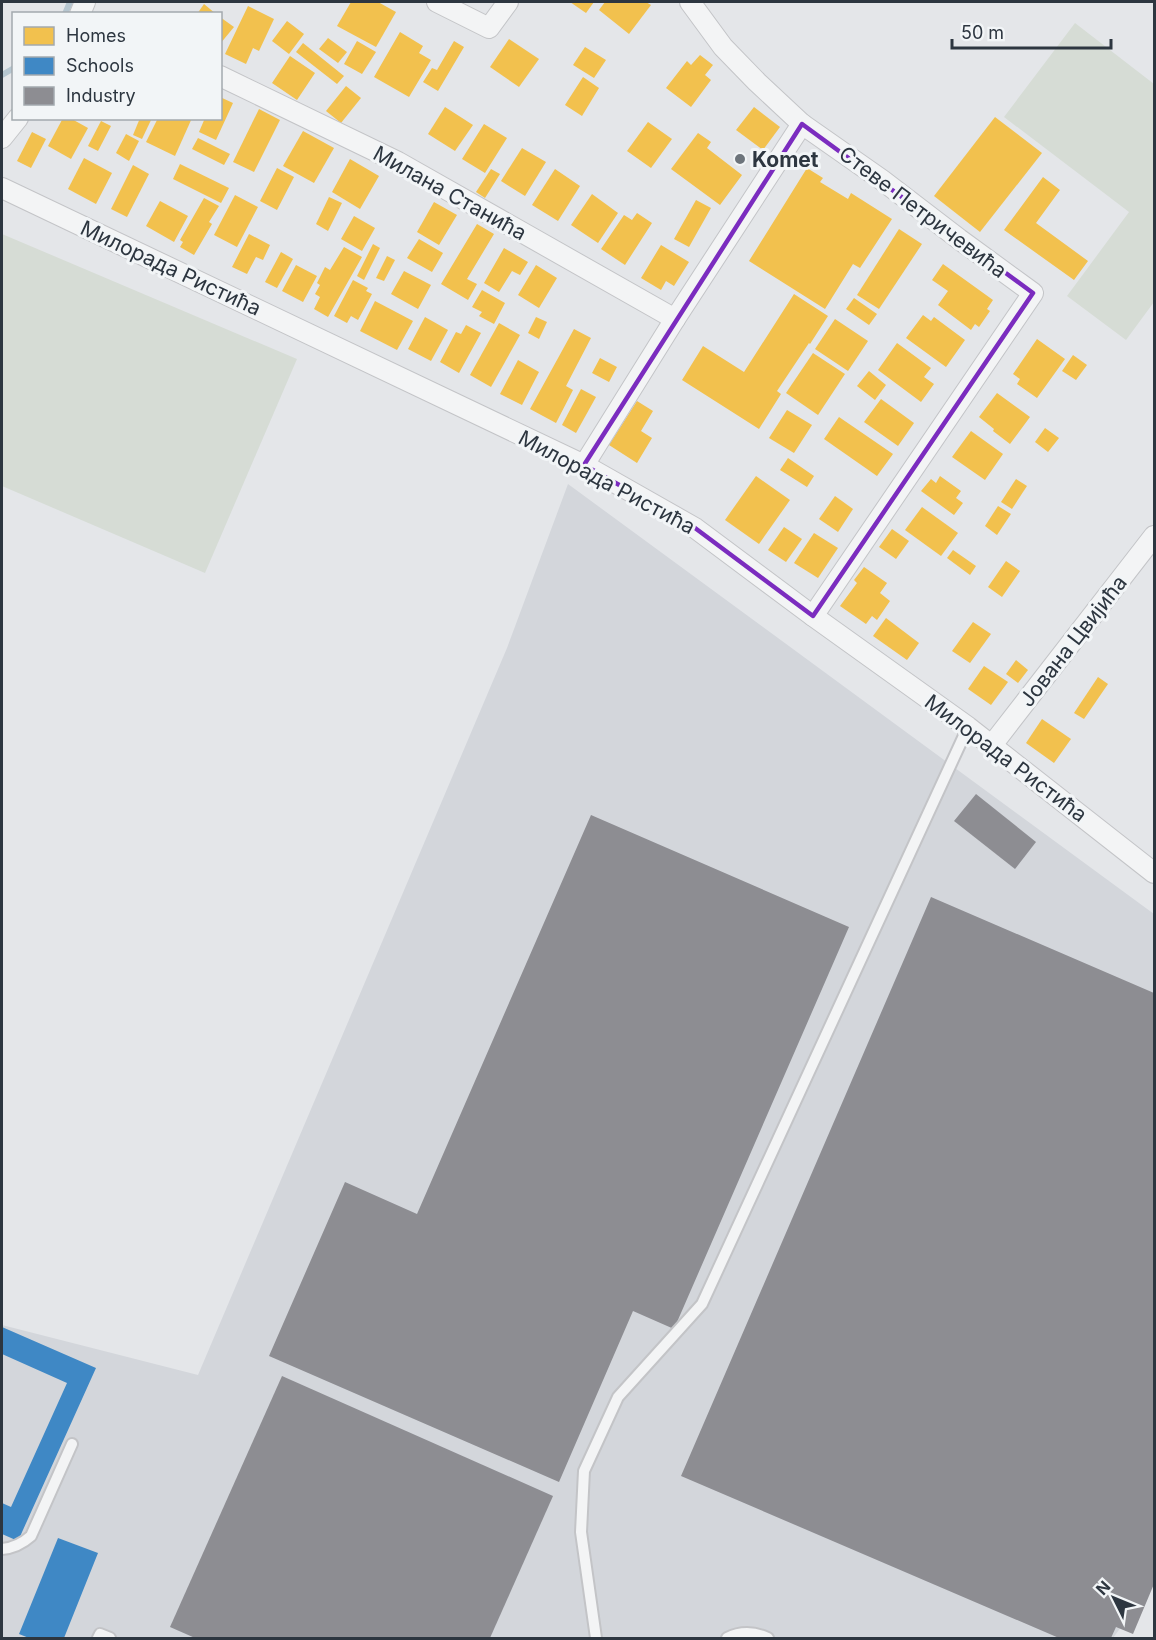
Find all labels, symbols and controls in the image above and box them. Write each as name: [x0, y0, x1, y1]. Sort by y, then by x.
legend: [12, 12, 222, 120]
scale bar: [952, 12, 1111, 50]
text: 50 m: [961, 22, 1004, 43]
text: Homes: [66, 25, 126, 46]
text: Schools: [66, 55, 134, 76]
text: Industry: [66, 85, 136, 106]
street label: Милана Станића: [369, 141, 531, 245]
street label: Стеве Петричевића: [834, 141, 1012, 283]
place label: Komet: [752, 147, 819, 172]
marker: Komet: [733, 152, 747, 166]
street label: Милорада Ристића: [77, 215, 265, 321]
street label: Милорада Ристића: [514, 425, 700, 539]
street label: Јована Цвијића: [1014, 570, 1132, 712]
street label: Милорада Ристића: [920, 689, 1092, 827]
north arrow: [1084, 1568, 1144, 1628]
text: N: [1092, 1576, 1115, 1599]

